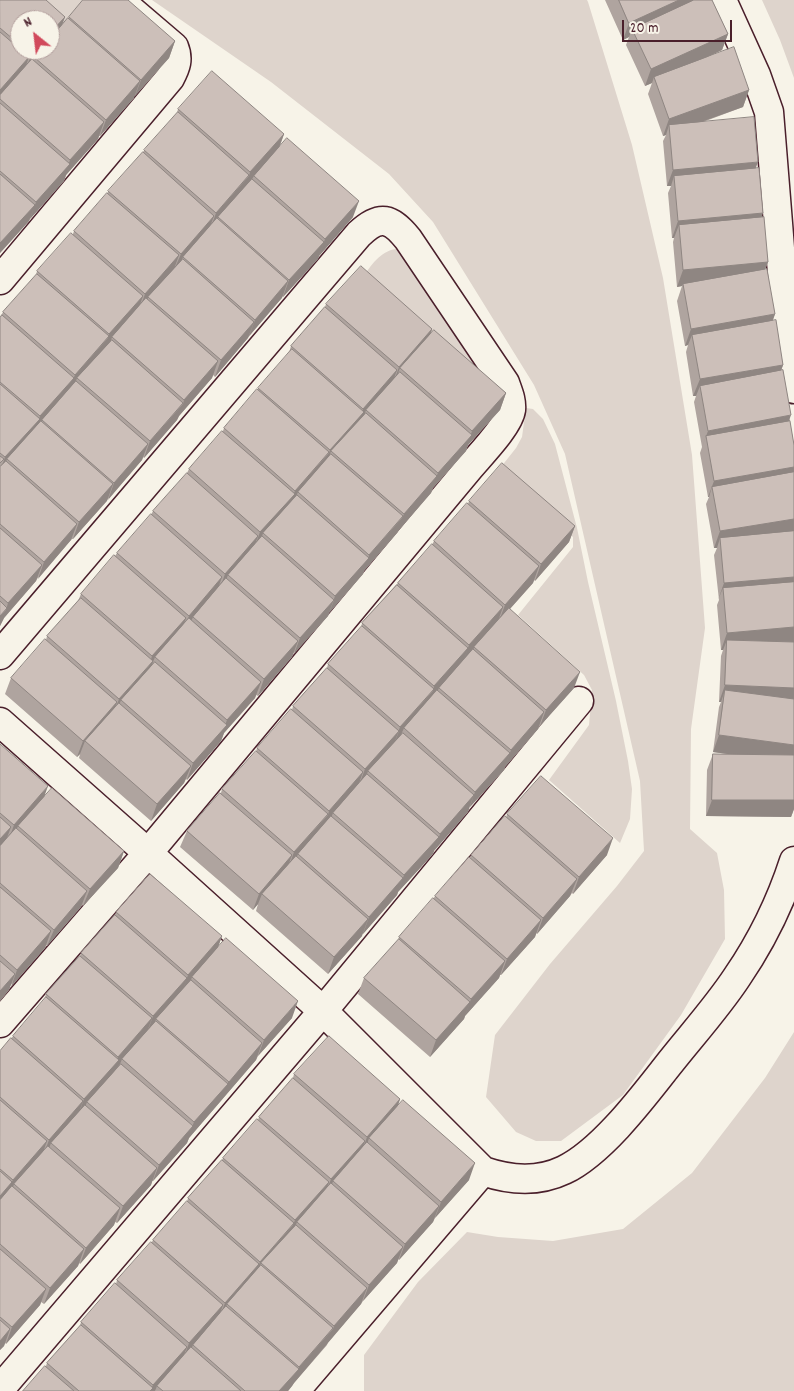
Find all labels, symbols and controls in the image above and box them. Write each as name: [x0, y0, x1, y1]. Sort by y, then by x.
north arrow: [10, 10, 60, 60]
scale bar: [624, 10, 734, 42]
text: N: [20, 12, 36, 33]
text: 20 m: [630, 18, 658, 40]

